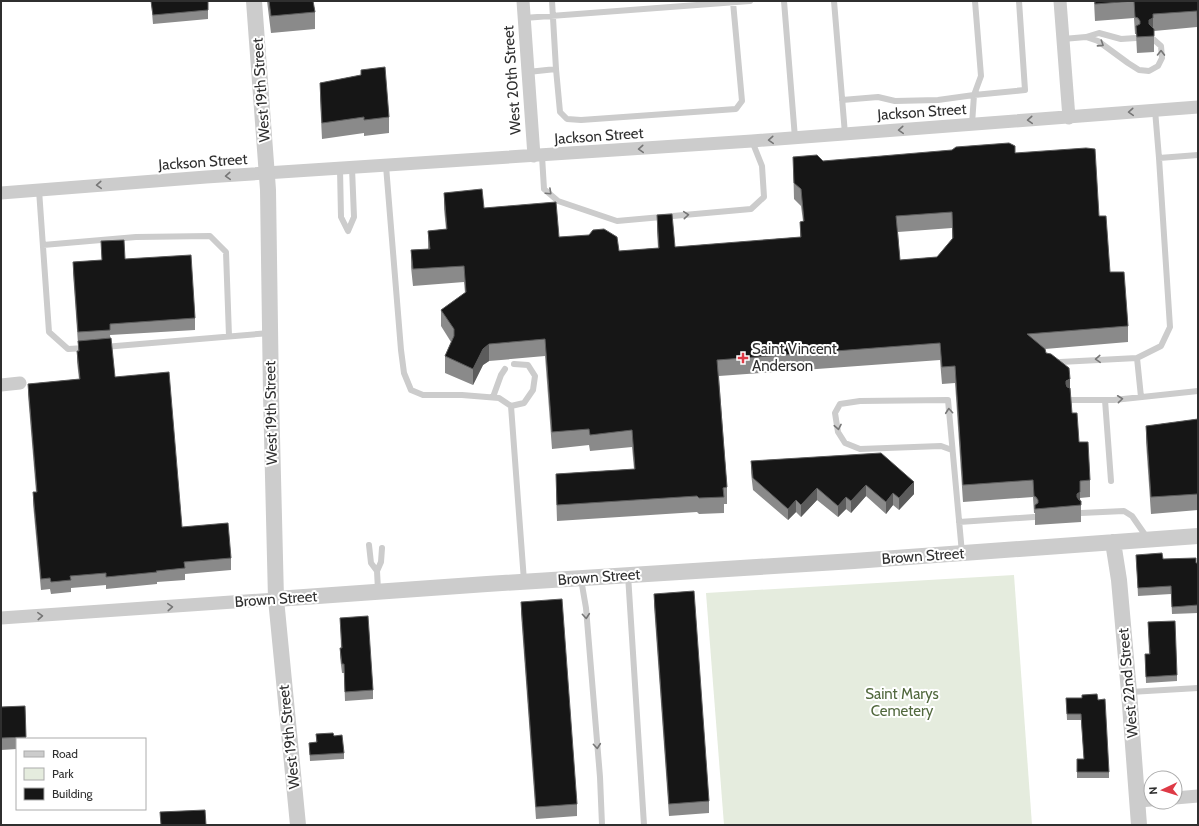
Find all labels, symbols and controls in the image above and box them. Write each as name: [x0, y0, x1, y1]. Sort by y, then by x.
street label: West 20th Street: [499, 25, 525, 135]
street label: West 19th Street: [248, 37, 274, 143]
one-way arrow: [1097, 39, 1104, 47]
one-way arrow: [1157, 50, 1165, 56]
street label: Jackson Street: [876, 100, 967, 124]
one-way arrow: [1128, 108, 1134, 117]
one-way arrow: [1027, 116, 1033, 125]
street label: Jackson Street: [553, 124, 644, 148]
one-way arrow: [898, 125, 904, 134]
one-way arrow: [768, 135, 774, 144]
one-way arrow: [638, 144, 644, 153]
street label: Jackson Street: [157, 150, 248, 174]
one-way arrow: [225, 171, 231, 180]
one-way arrow: [96, 181, 102, 190]
one-way arrow: [544, 188, 552, 195]
one-way arrow: [683, 211, 689, 220]
place label: Saint Vincent Anderson: [752, 340, 837, 375]
marker: Saint Vincent Anderson: [737, 352, 749, 364]
one-way arrow: [1095, 355, 1101, 364]
street label: West 19th Street: [261, 361, 281, 465]
one-way arrow: [1117, 395, 1123, 404]
one-way arrow: [944, 408, 953, 414]
one-way arrow: [833, 424, 841, 430]
street label: Brown Street: [881, 544, 965, 568]
street label: Brown Street: [557, 565, 641, 589]
street label: Brown Street: [234, 587, 318, 611]
one-way arrow: [167, 603, 173, 612]
one-way arrow: [37, 611, 43, 620]
one-way arrow: [582, 613, 591, 619]
street label: West 22nd Street: [1114, 627, 1142, 739]
street label: West 19th Street: [275, 684, 303, 790]
park label: Saint Marys Cemetery: [865, 685, 939, 720]
legend: [16, 738, 146, 810]
one-way arrow: [593, 743, 602, 749]
text: Road: [52, 746, 78, 761]
text: Park: [52, 766, 74, 781]
north arrow: [1143, 770, 1183, 810]
text: Building: [52, 786, 94, 801]
text: N: [1146, 786, 1160, 795]

